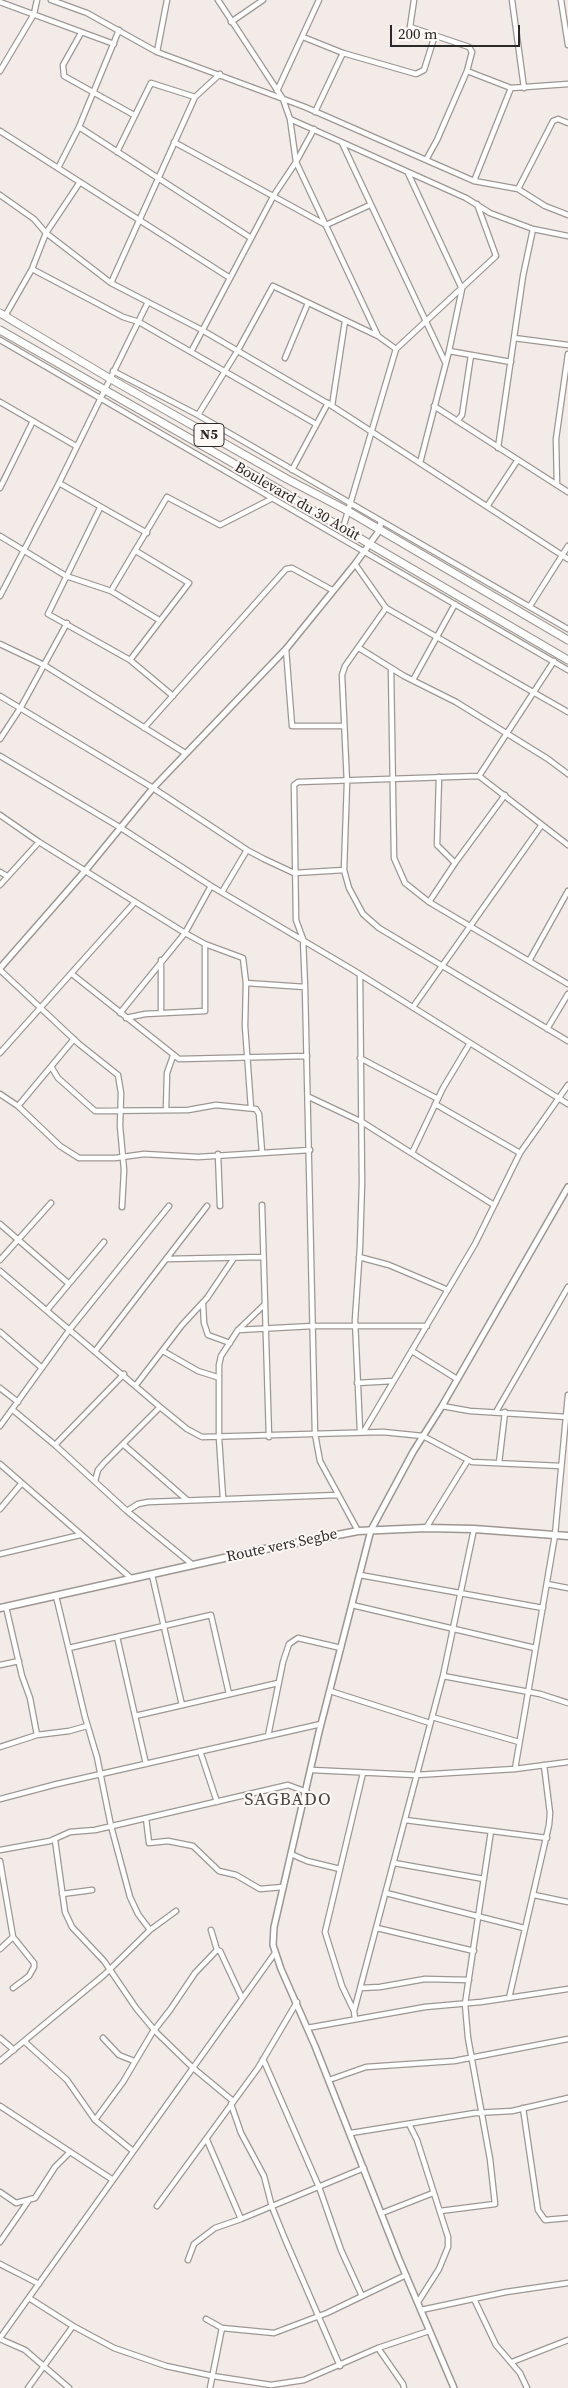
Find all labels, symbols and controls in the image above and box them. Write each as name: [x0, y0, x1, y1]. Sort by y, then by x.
scale bar: [393, 15, 523, 47]
text: 200 m: [398, 23, 438, 44]
road number: N5: [194, 424, 224, 446]
street label: Boulevard du 30 Août: [231, 459, 363, 545]
street label: Route vers Segbe: [225, 1525, 339, 1567]
district label: SAGBADO: [243, 1789, 333, 1811]

